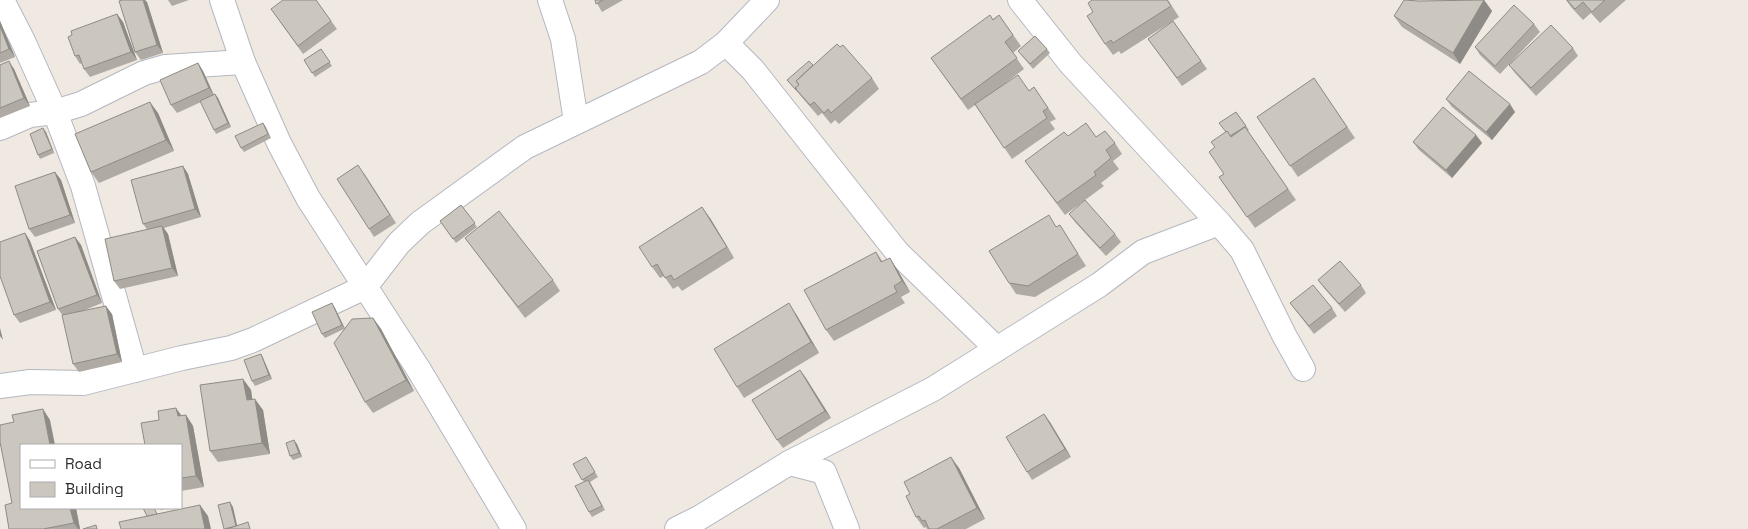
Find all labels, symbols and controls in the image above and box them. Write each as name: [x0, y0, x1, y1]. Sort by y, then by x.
legend: [20, 444, 182, 509]
text: Road: [65, 454, 102, 473]
text: Building: [65, 479, 124, 498]

